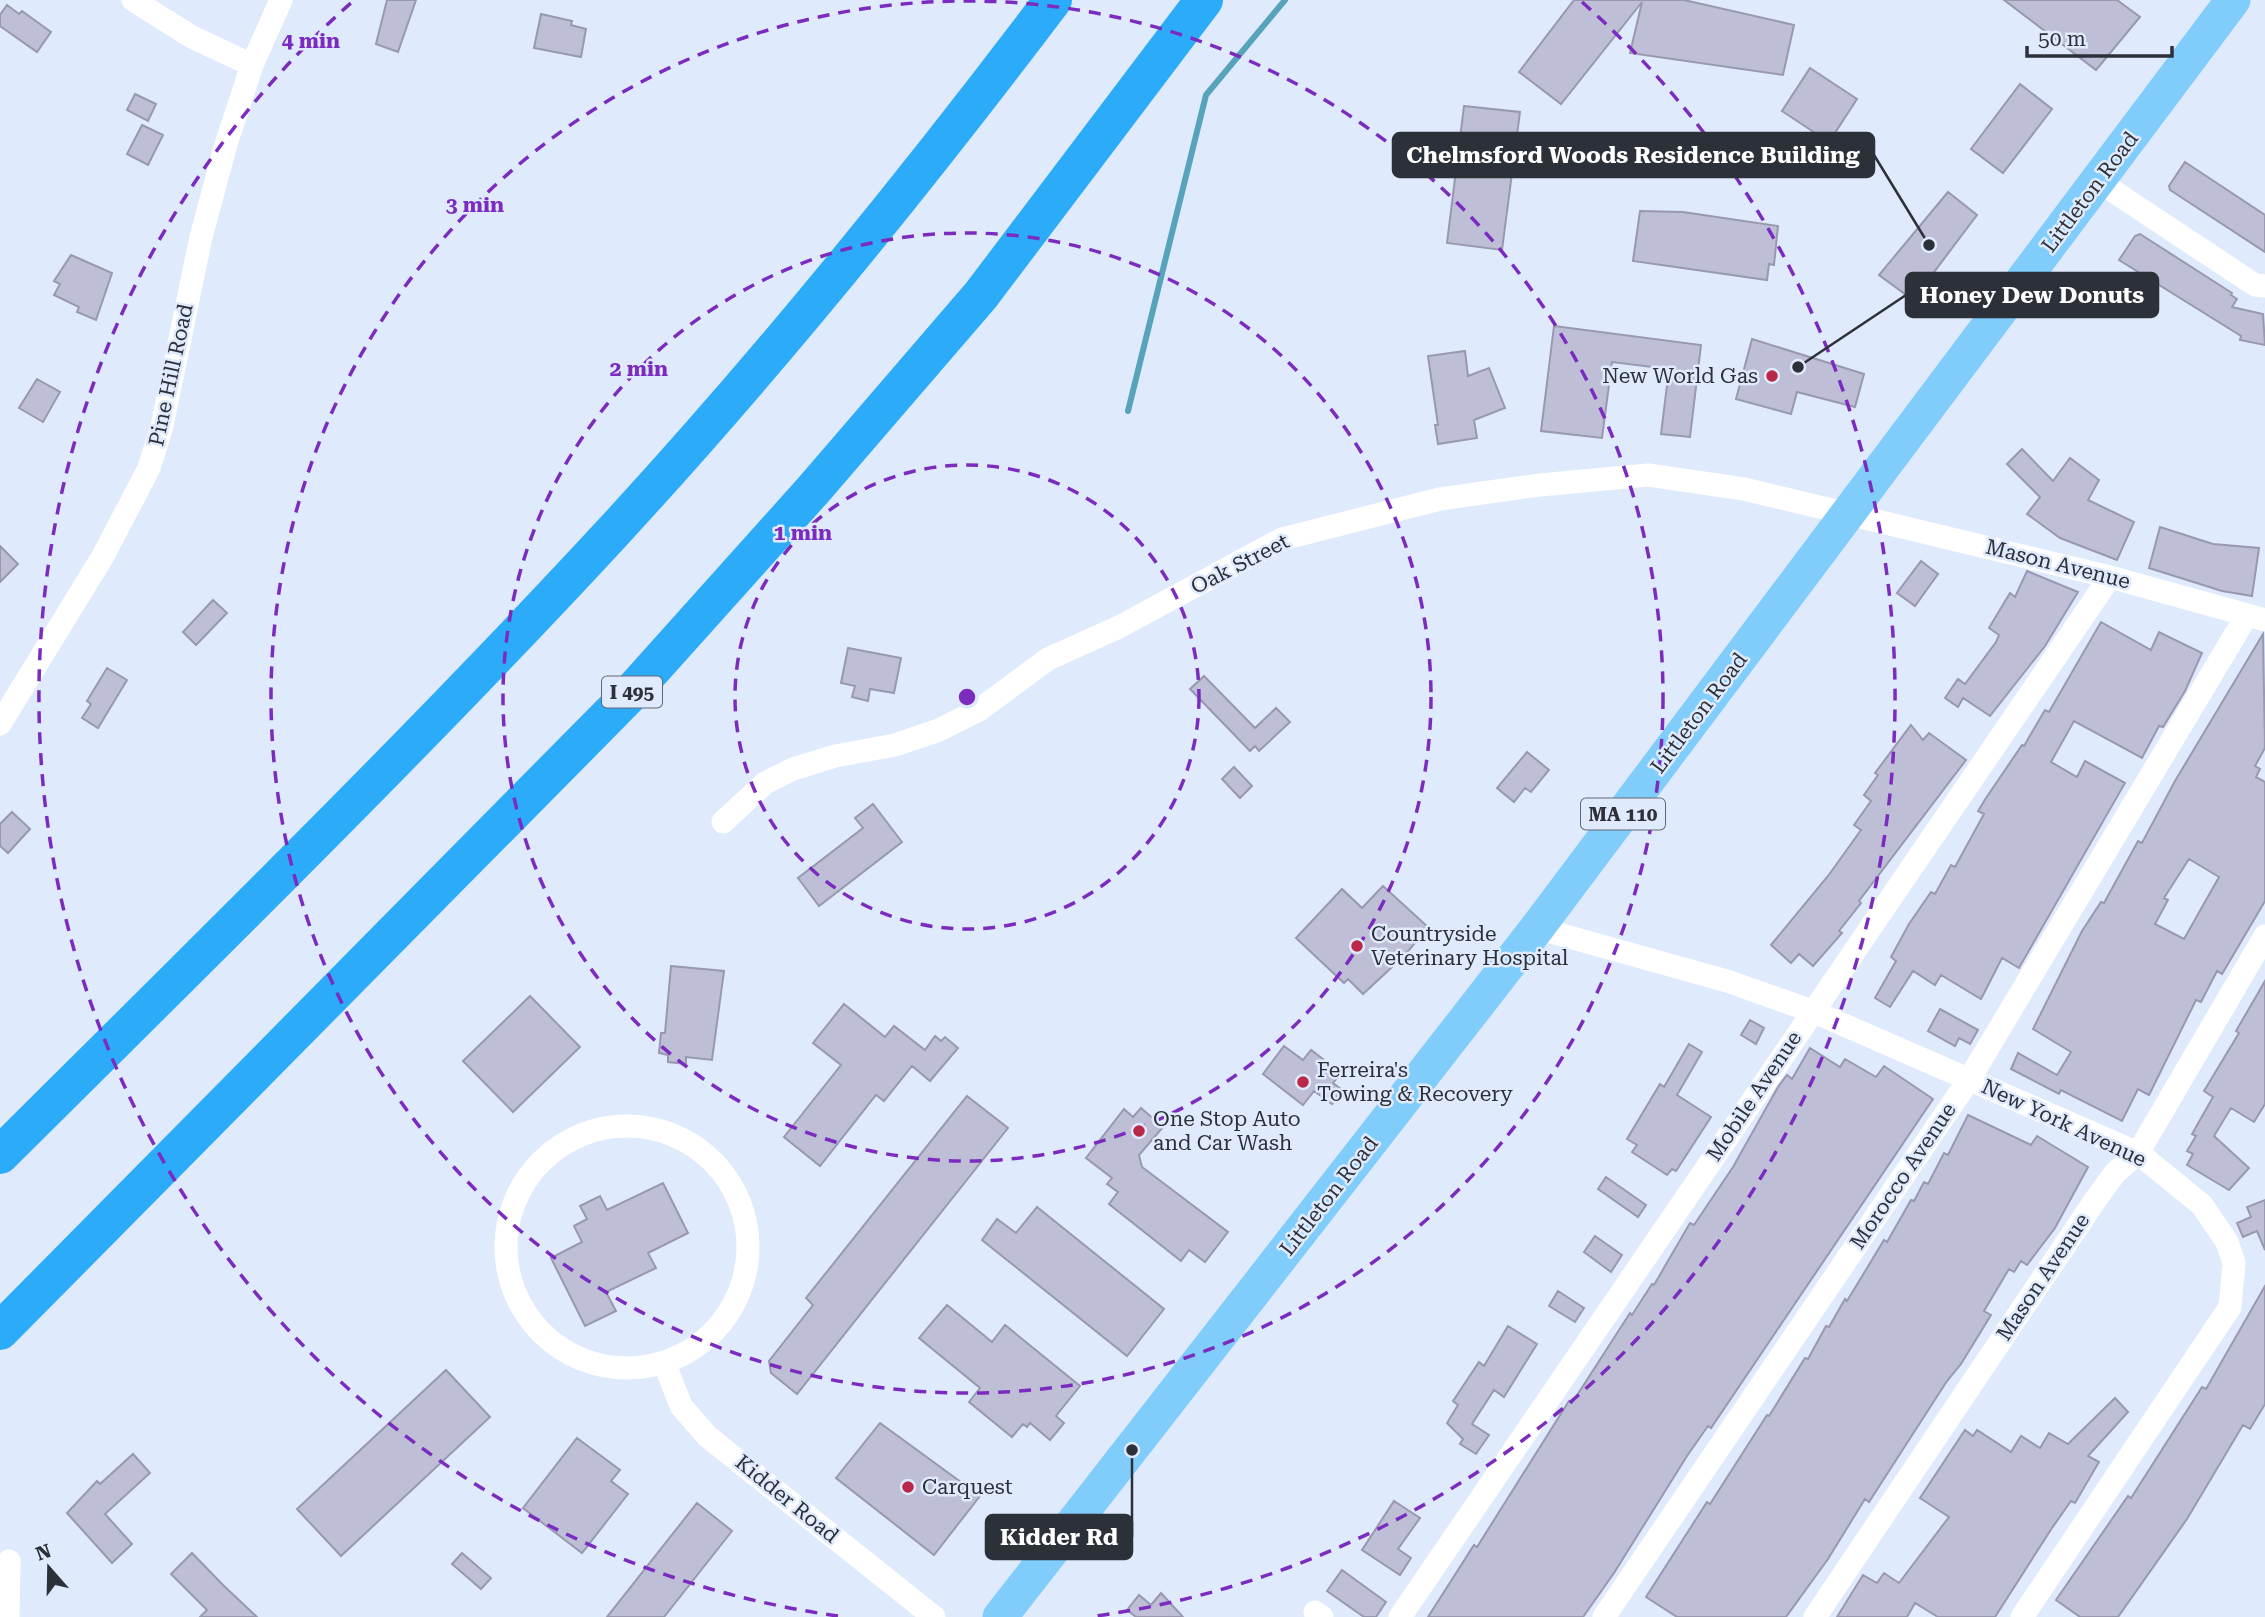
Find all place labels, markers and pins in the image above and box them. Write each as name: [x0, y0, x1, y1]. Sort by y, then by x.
callout: Chelmsford Woods Residence Building: [1393, 133, 1874, 177]
callout: Honey Dew Donuts: [1906, 273, 2158, 317]
place label: New World Gas: [1602, 364, 1758, 388]
marker: New World Gas: [1764, 368, 1780, 384]
centre of rings: [955, 685, 979, 709]
place label: Countryside Veterinary Hospital: [1371, 922, 1569, 970]
marker: Countryside Veterinary Hospital: [1349, 938, 1365, 954]
place label: Ferreira's Towing & Recovery: [1317, 1058, 1513, 1106]
marker: Ferreira's Towing & Recovery: [1295, 1074, 1311, 1090]
place label: One Stop Auto and Car Wash: [1153, 1107, 1301, 1155]
marker: One Stop Auto and Car Wash: [1131, 1123, 1147, 1139]
place label: Carquest: [922, 1475, 1013, 1499]
marker: Carquest: [900, 1479, 916, 1495]
callout: Kidder Rd: [986, 1515, 1132, 1559]

